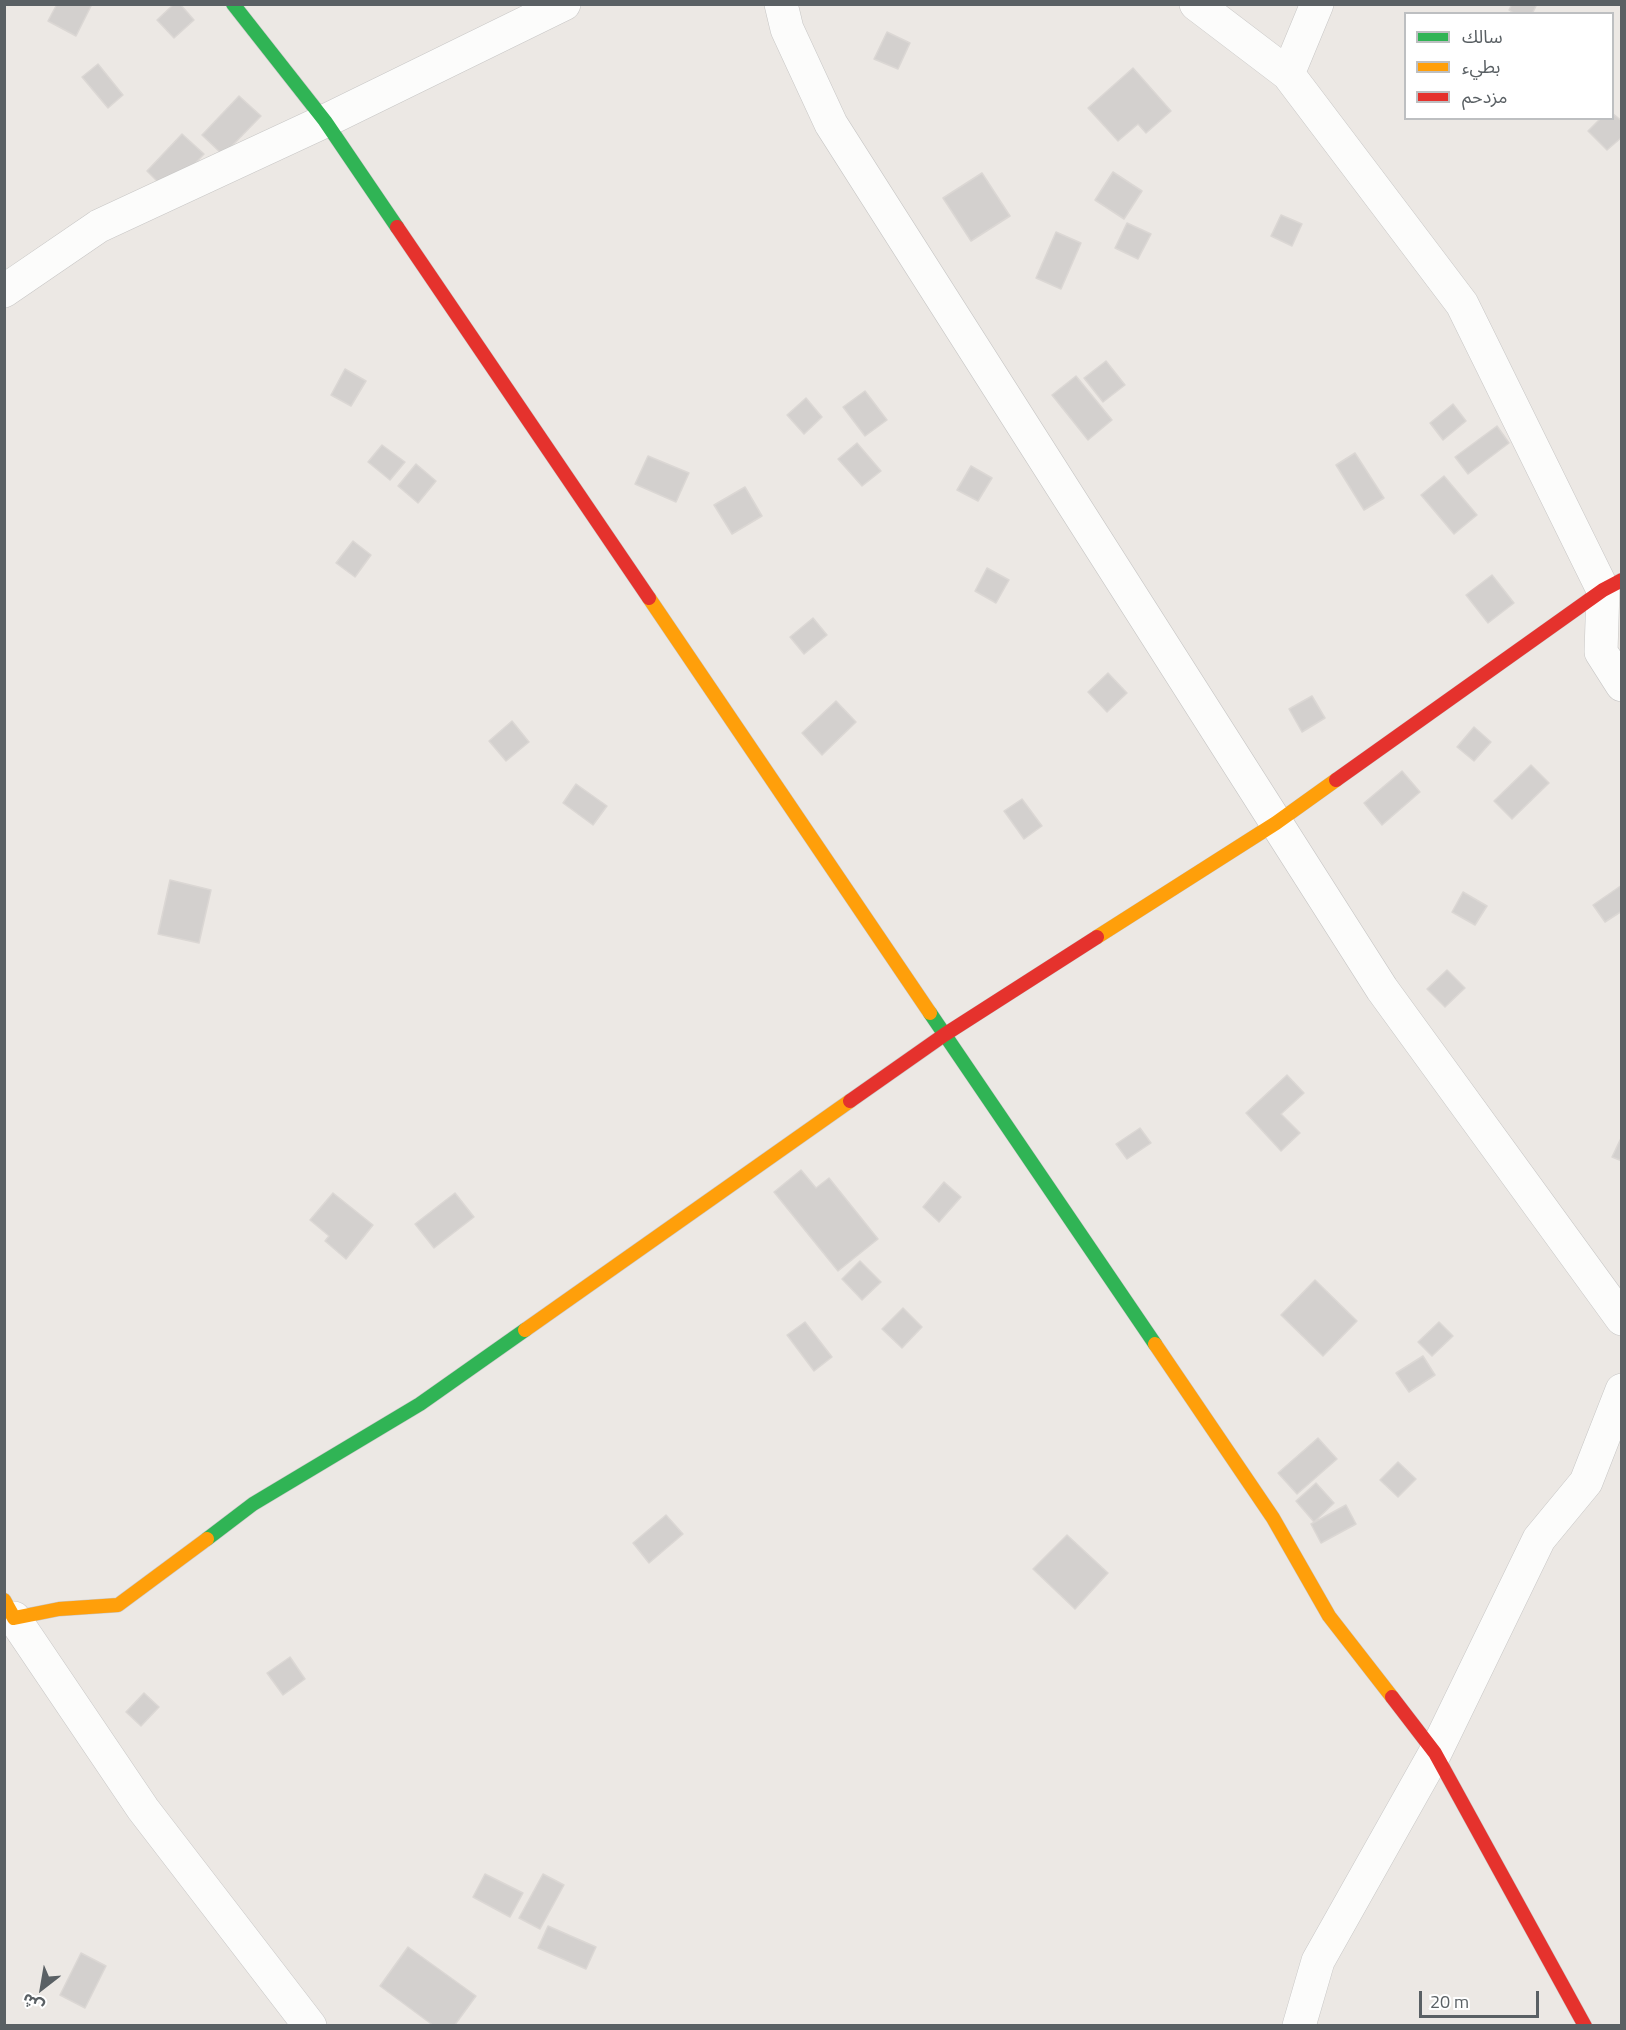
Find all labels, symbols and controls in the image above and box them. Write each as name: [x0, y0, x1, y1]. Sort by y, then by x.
legend: [1404, 12, 1614, 120]
text: سالك: [1462, 23, 1503, 50]
text: بطيء: [1462, 53, 1500, 80]
text: مزدحم: [1462, 83, 1507, 110]
north arrow: [12, 1958, 72, 2018]
scale bar: [1422, 1979, 1542, 2017]
text: ش: [17, 1988, 48, 2019]
text: 20 m: [1430, 1988, 1469, 2015]

